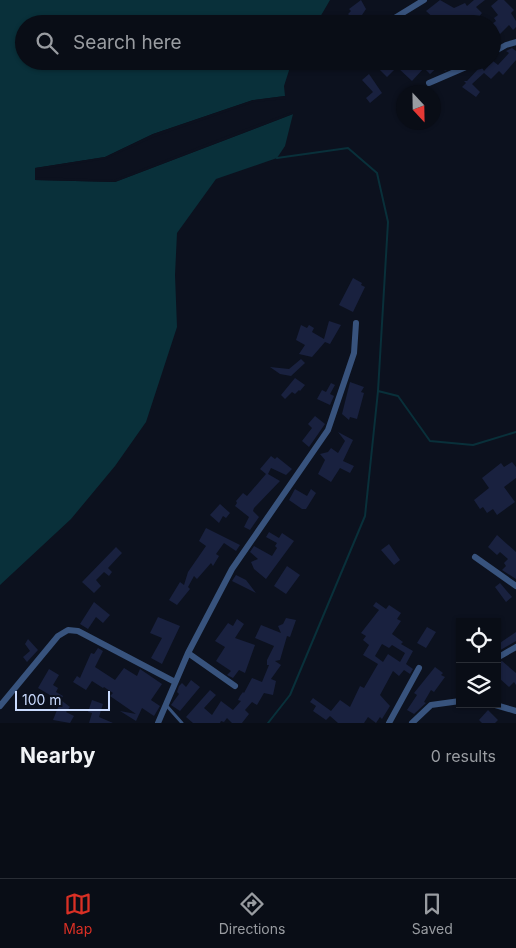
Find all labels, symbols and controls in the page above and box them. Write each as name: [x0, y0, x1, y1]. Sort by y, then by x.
search box: [15, 15, 501, 70]
icon: search: [33, 29, 61, 57]
text: Search here: [73, 31, 182, 54]
north arrow: [396, 85, 441, 130]
map controls: [456, 618, 501, 708]
button: locate: [456, 618, 501, 663]
button: layers: [456, 663, 501, 708]
scale bar: [15, 688, 110, 711]
text: 100 m: [22, 691, 62, 708]
text: Nearby: [20, 743, 95, 768]
text: 0 results: [431, 746, 496, 766]
tab: Map: [63, 890, 92, 937]
tab: Directions: [219, 890, 285, 937]
tab: Saved: [412, 890, 453, 937]

